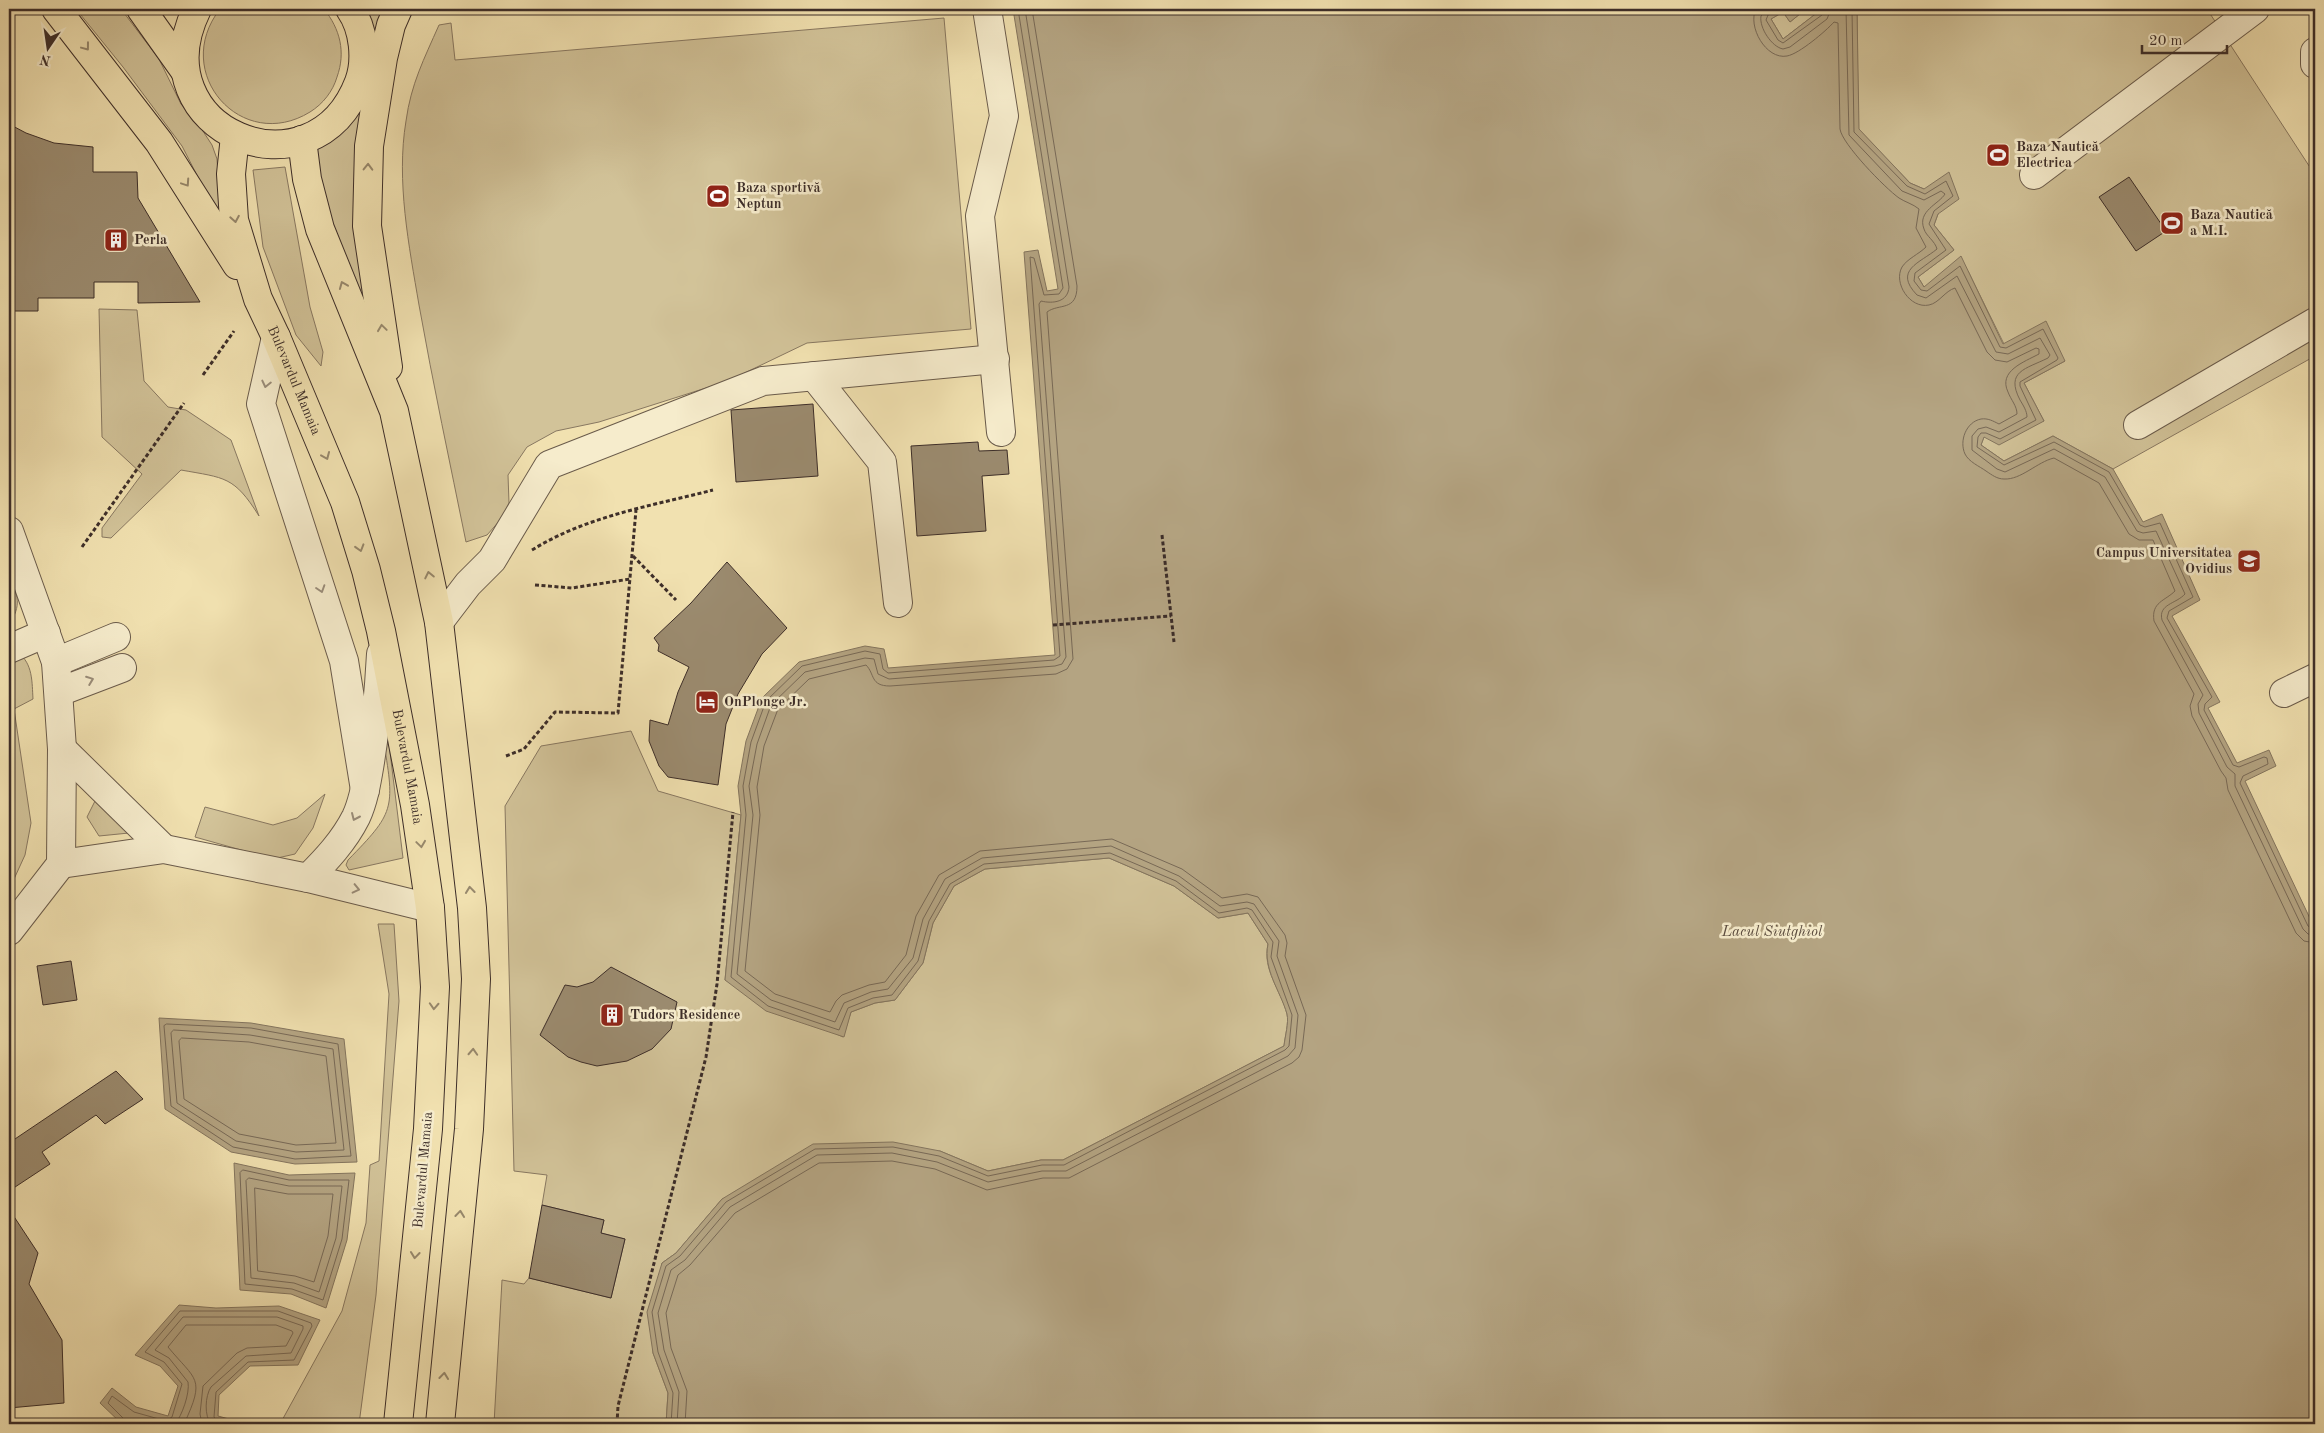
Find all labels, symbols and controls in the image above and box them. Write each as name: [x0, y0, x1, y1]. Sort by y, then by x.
north arrow: [22, 22, 72, 72]
scale bar: [2142, 22, 2226, 54]
text: 20 m: [2149, 34, 2183, 49]
one-way arrow: [81, 41, 89, 50]
text: N: [38, 52, 52, 68]
place label: Baza Nautică Electrica: [2016, 140, 2099, 170]
sports icon: Baza Nautică Electrica: [1985, 142, 2011, 168]
one-way arrow: [363, 163, 373, 170]
one-way arrow: [180, 177, 189, 186]
place label: Baza sportivă Neptun: [736, 181, 821, 211]
sports icon: Baza sportivă Neptun: [705, 183, 731, 209]
place label: Baza Nautică a M.I.: [2190, 208, 2273, 238]
sports icon: Baza Nautică a M.I.: [2159, 210, 2185, 236]
one-way arrow: [230, 215, 240, 224]
building icon: Perla: [103, 227, 129, 253]
place label: Perla: [134, 233, 167, 247]
one-way arrow: [339, 281, 349, 290]
street label: Bulevardul Mamaia: [265, 324, 323, 437]
one-way arrow: [377, 324, 388, 332]
one-way arrow: [261, 380, 272, 389]
one-way arrow: [320, 451, 330, 460]
one-way arrow: [354, 543, 364, 552]
place label: Campus Universitatea Ovidius: [2096, 546, 2232, 576]
school or university icon: Campus Universitatea Ovidius: [2236, 548, 2262, 574]
one-way arrow: [424, 570, 435, 579]
one-way arrow: [315, 585, 325, 593]
one-way arrow: [86, 676, 94, 686]
hotel icon: OnPlonge Jr.: [694, 689, 720, 715]
place label: OnPlonge Jr.: [724, 695, 807, 709]
street label: Bulevardul Mamaia: [389, 708, 425, 825]
one-way arrow: [351, 812, 361, 821]
one-way arrow: [415, 840, 426, 848]
one-way arrow: [351, 883, 360, 894]
one-way arrow: [465, 886, 476, 894]
water label: Lacul Siutghiol: [1721, 925, 1823, 940]
one-way arrow: [428, 1002, 439, 1010]
building icon: Tudors Residence: [599, 1002, 625, 1028]
place label: Tudors Residence: [630, 1008, 740, 1022]
one-way arrow: [467, 1048, 478, 1056]
street label: Bulevardul Mamaia: [411, 1111, 435, 1229]
one-way arrow: [454, 1210, 465, 1218]
one-way arrow: [410, 1251, 421, 1259]
one-way arrow: [439, 1371, 450, 1379]

